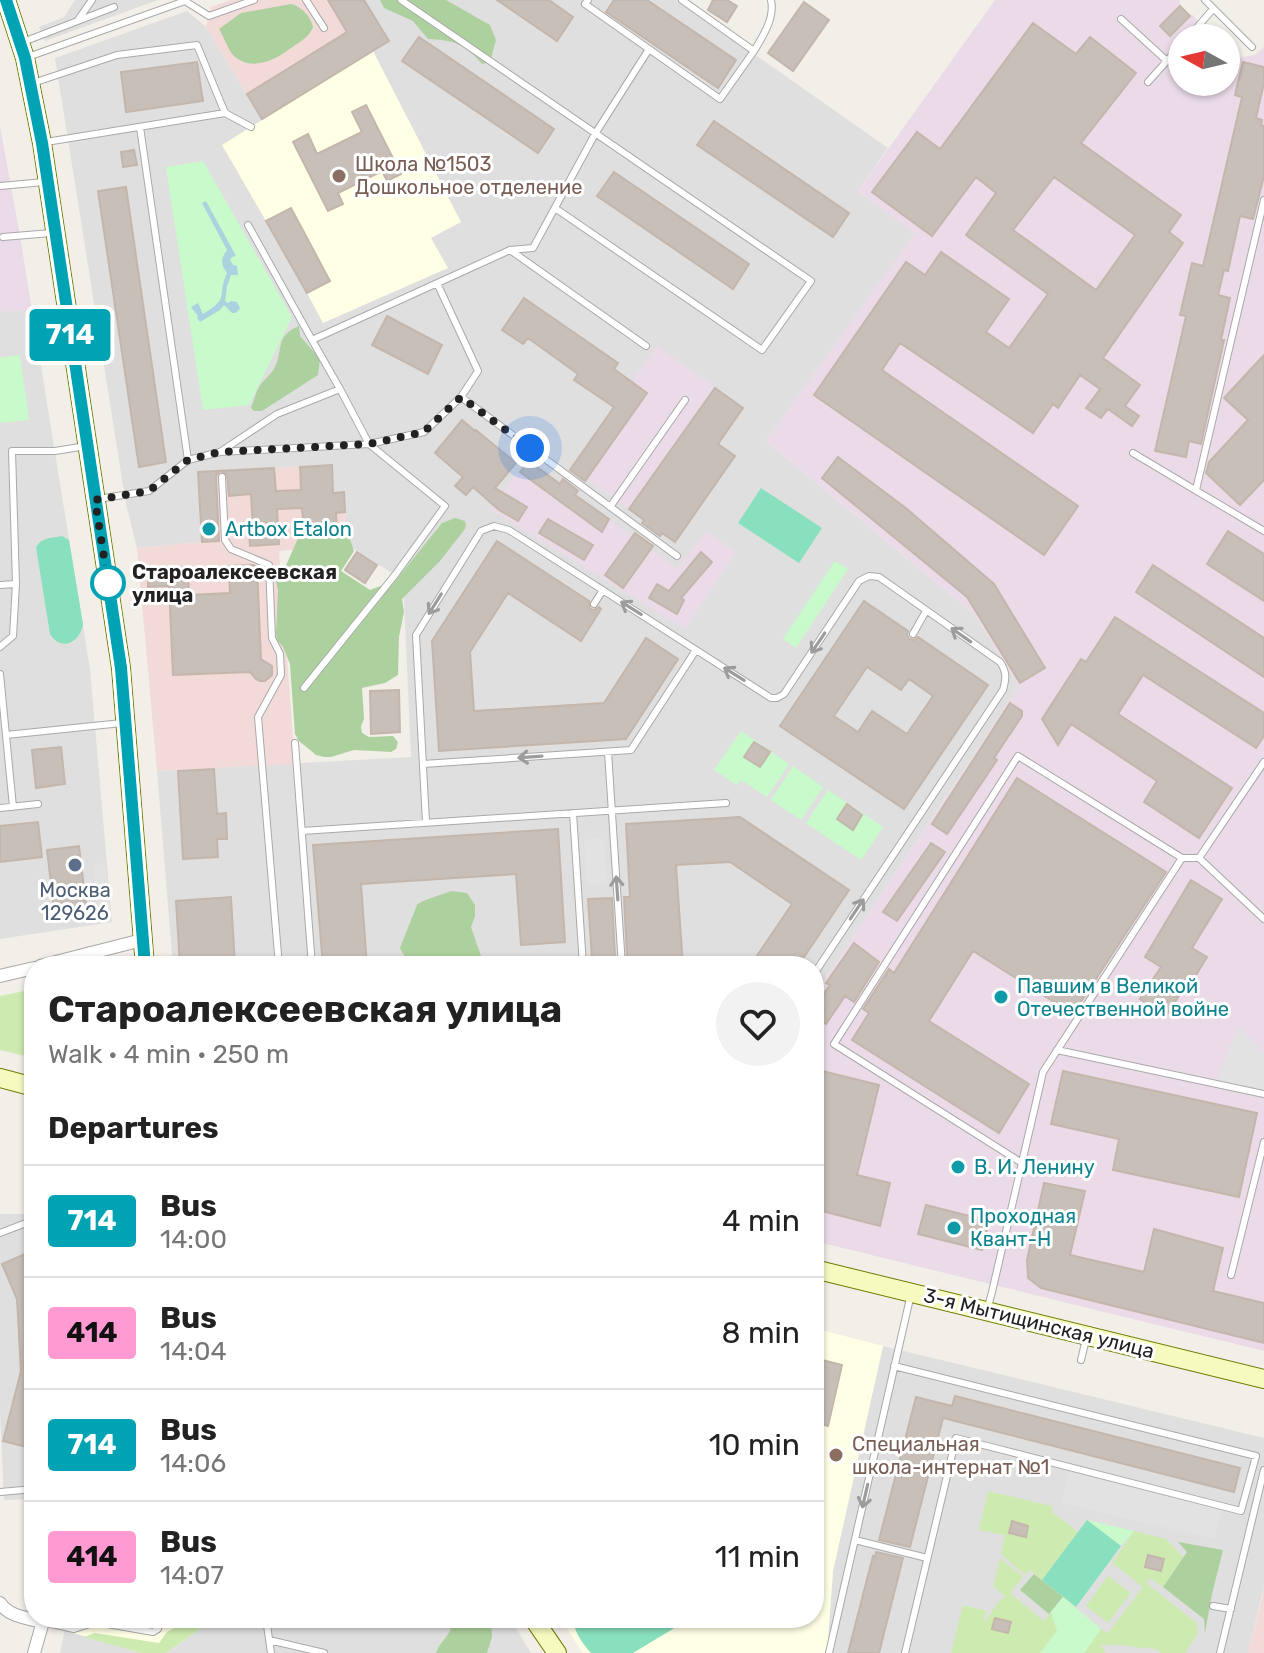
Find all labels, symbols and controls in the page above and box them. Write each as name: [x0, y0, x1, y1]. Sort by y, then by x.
north arrow: [1168, 24, 1240, 96]
map controls: [1168, 24, 1240, 96]
place label: Школа №1503 Дошкольное отделение: [355, 152, 582, 199]
marker: Школа №1503 Дошкольное отделение: [330, 167, 348, 185]
line badge: 714: [24, 309, 116, 361]
text: 714: [45, 318, 95, 351]
your location: [510, 428, 550, 468]
place label: Artbox Etalon: [225, 517, 352, 541]
marker: Artbox Etalon: [200, 520, 218, 538]
place label: Староалексеевская улица: [132, 560, 337, 607]
marker: Староалексеевская улица: [91, 566, 125, 600]
one-way arrow: [427, 592, 443, 615]
one-way arrow: [620, 599, 642, 616]
one-way arrow: [950, 627, 972, 643]
one-way arrow: [809, 631, 825, 654]
one-way arrow: [723, 666, 745, 683]
one-way arrow: [517, 750, 544, 765]
marker: Москва 129626: [66, 856, 84, 874]
one-way arrow: [609, 875, 624, 902]
place label: Москва 129626: [39, 878, 111, 925]
one-way arrow: [849, 899, 865, 921]
place label: Павшим в Великой Отечественной войне: [1017, 974, 1229, 1021]
button: heart: [716, 982, 800, 1066]
text: Староалексеевская улица: [48, 986, 562, 1032]
marker: Павшим в Великой Отечественной войне: [992, 988, 1010, 1006]
text: Walk · 4 min · 250 m: [48, 1039, 289, 1070]
text: Departures: [48, 1110, 219, 1146]
place label: В. И. Ленину: [974, 1155, 1095, 1179]
marker: В. И. Ленину: [949, 1158, 967, 1176]
text: Bus: [160, 1188, 217, 1224]
text: 4 min: [722, 1203, 800, 1239]
text: 714: [67, 1204, 117, 1237]
place label: Проходная Квант-Н: [970, 1204, 1076, 1251]
marker: Проходная Квант-Н: [945, 1219, 963, 1237]
text: 14:00: [160, 1224, 227, 1255]
street label: 3-я Мытищинская улица: [921, 1283, 1157, 1363]
text: Bus: [160, 1300, 217, 1336]
text: 8 min: [721, 1315, 800, 1351]
text: 414: [66, 1316, 118, 1349]
text: 14:04: [160, 1336, 227, 1367]
text: Bus: [160, 1412, 217, 1448]
text: 10 min: [709, 1427, 800, 1463]
text: 714: [67, 1428, 117, 1461]
place label: Специальная школа-интернат №1: [852, 1432, 1049, 1479]
marker: Специальная школа-интернат №1: [827, 1446, 845, 1464]
text: 14:06: [160, 1448, 226, 1479]
one-way arrow: [857, 1483, 872, 1509]
text: Bus: [160, 1524, 217, 1560]
text: 11 min: [715, 1539, 800, 1575]
text: 414: [66, 1540, 118, 1573]
text: 14:07: [160, 1560, 224, 1591]

